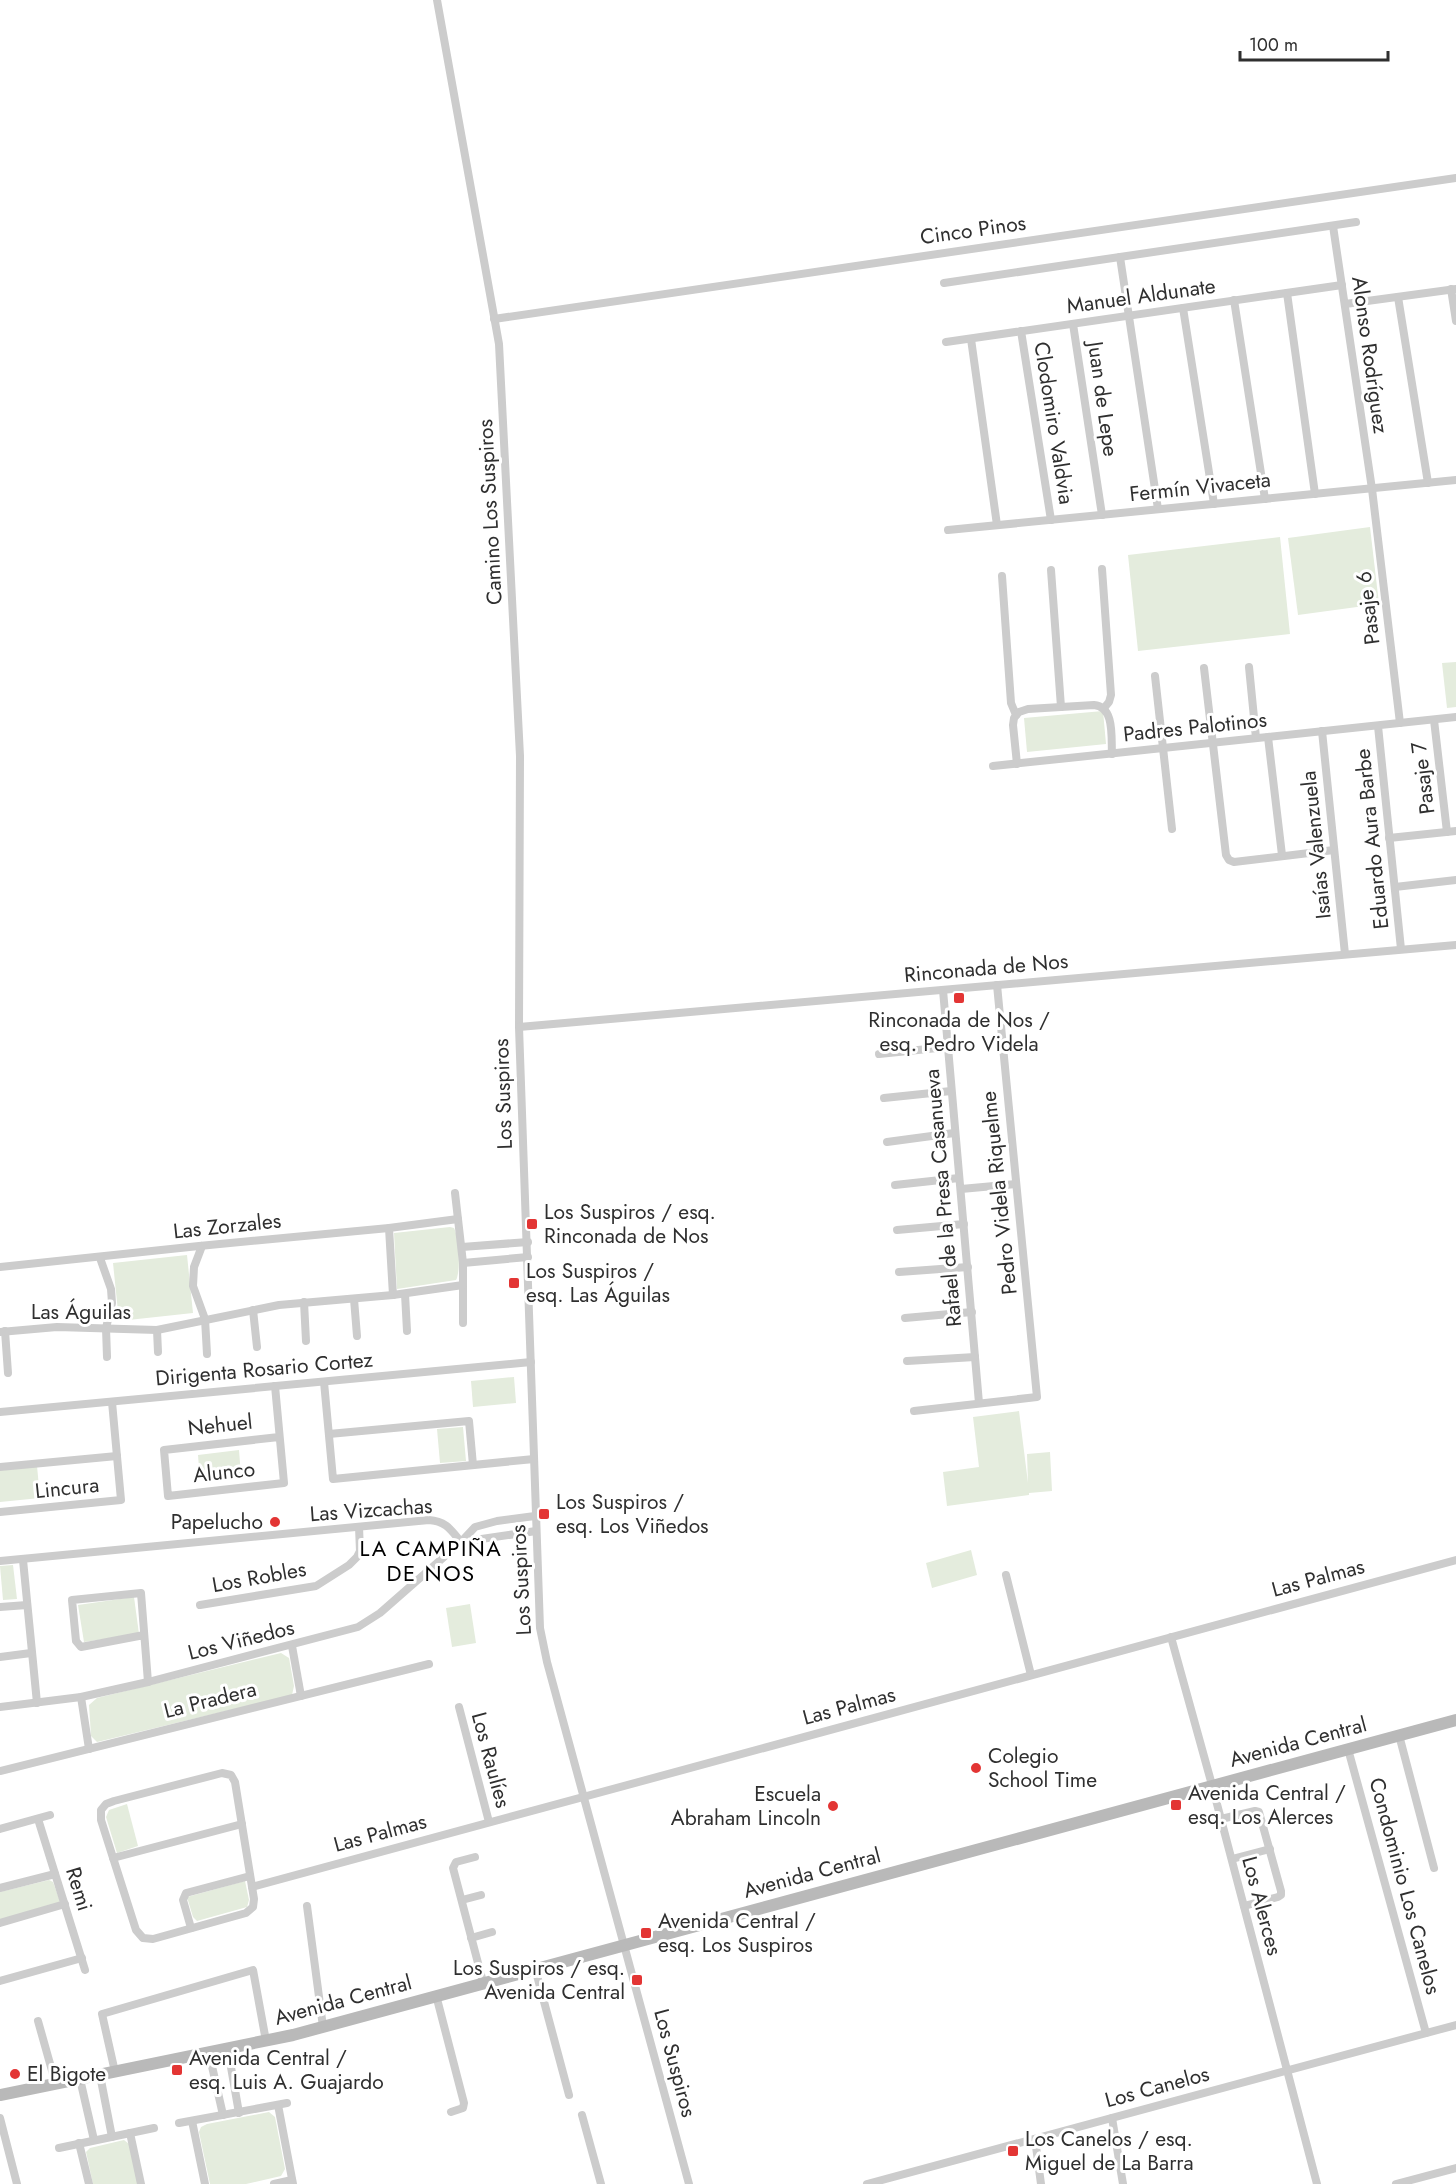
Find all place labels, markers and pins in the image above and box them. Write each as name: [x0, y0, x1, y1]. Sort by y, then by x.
marker: Rinconada de Nos / esq. Pedro Videla: [952, 991, 966, 1005]
place label: Rinconada de Nos / esq. Pedro Videla: [868, 1005, 1050, 1059]
place label: Los Suspiros / esq. Rinconada de Nos: [544, 1197, 716, 1251]
marker: Los Suspiros / esq. Rinconada de Nos: [525, 1217, 539, 1231]
place label: Los Suspiros / esq. Las Águilas: [526, 1256, 670, 1310]
marker: Los Suspiros / esq. Las Águilas: [507, 1276, 521, 1290]
place label: Los Suspiros / esq. Los Viñedos: [556, 1487, 709, 1541]
place label: Papelucho: [171, 1507, 263, 1537]
marker: Los Suspiros / esq. Los Viñedos: [537, 1507, 551, 1521]
marker: Papelucho: [268, 1515, 282, 1529]
place label: Colegio School Time: [988, 1741, 1097, 1795]
marker: Colegio School Time: [969, 1761, 983, 1775]
place label: Avenida Central / esq. Los Alerces: [1188, 1778, 1346, 1832]
place label: Escuela Abraham Lincoln: [671, 1779, 821, 1833]
marker: Avenida Central / esq. Los Alerces: [1169, 1798, 1183, 1812]
marker: Escuela Abraham Lincoln: [826, 1799, 840, 1813]
place label: Avenida Central / esq. Los Suspiros: [658, 1906, 816, 1960]
marker: Avenida Central / esq. Los Suspiros: [639, 1926, 653, 1940]
place label: Los Suspiros / esq. Avenida Central: [453, 1953, 625, 2007]
marker: Los Suspiros / esq. Avenida Central: [630, 1973, 644, 1987]
place label: Avenida Central / esq. Luis A. Guajardo: [189, 2043, 384, 2097]
place label: El Bigote: [27, 2059, 106, 2089]
marker: Avenida Central / esq. Luis A. Guajardo: [170, 2063, 184, 2077]
marker: El Bigote: [8, 2067, 22, 2081]
place label: Los Canelos / esq. Miguel de La Barra: [1025, 2124, 1194, 2178]
marker: Los Canelos / esq. Miguel de La Barra: [1006, 2144, 1020, 2158]

